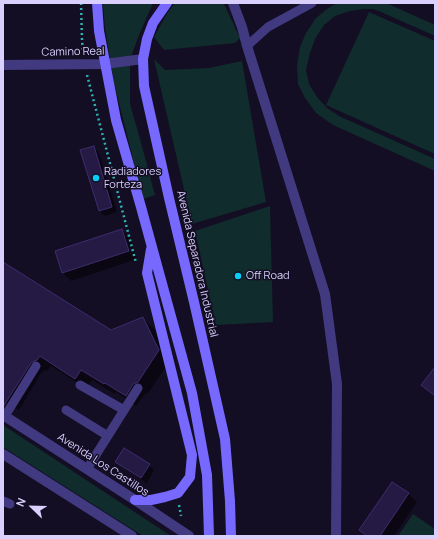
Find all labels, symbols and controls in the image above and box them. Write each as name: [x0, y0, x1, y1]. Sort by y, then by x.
street label: Camino Real: [41, 45, 105, 59]
place label: Radiadores Forteza: [104, 165, 161, 191]
marker: Radiadores Forteza: [91, 173, 101, 183]
street label: Avenida Separadora Industrial: [174, 189, 220, 339]
place label: Off Road: [246, 269, 290, 283]
marker: Off Road: [233, 271, 243, 281]
street label: Avenida Los Castillos: [55, 431, 151, 499]
north arrow: [12, 487, 52, 527]
text: N: [12, 496, 29, 509]

